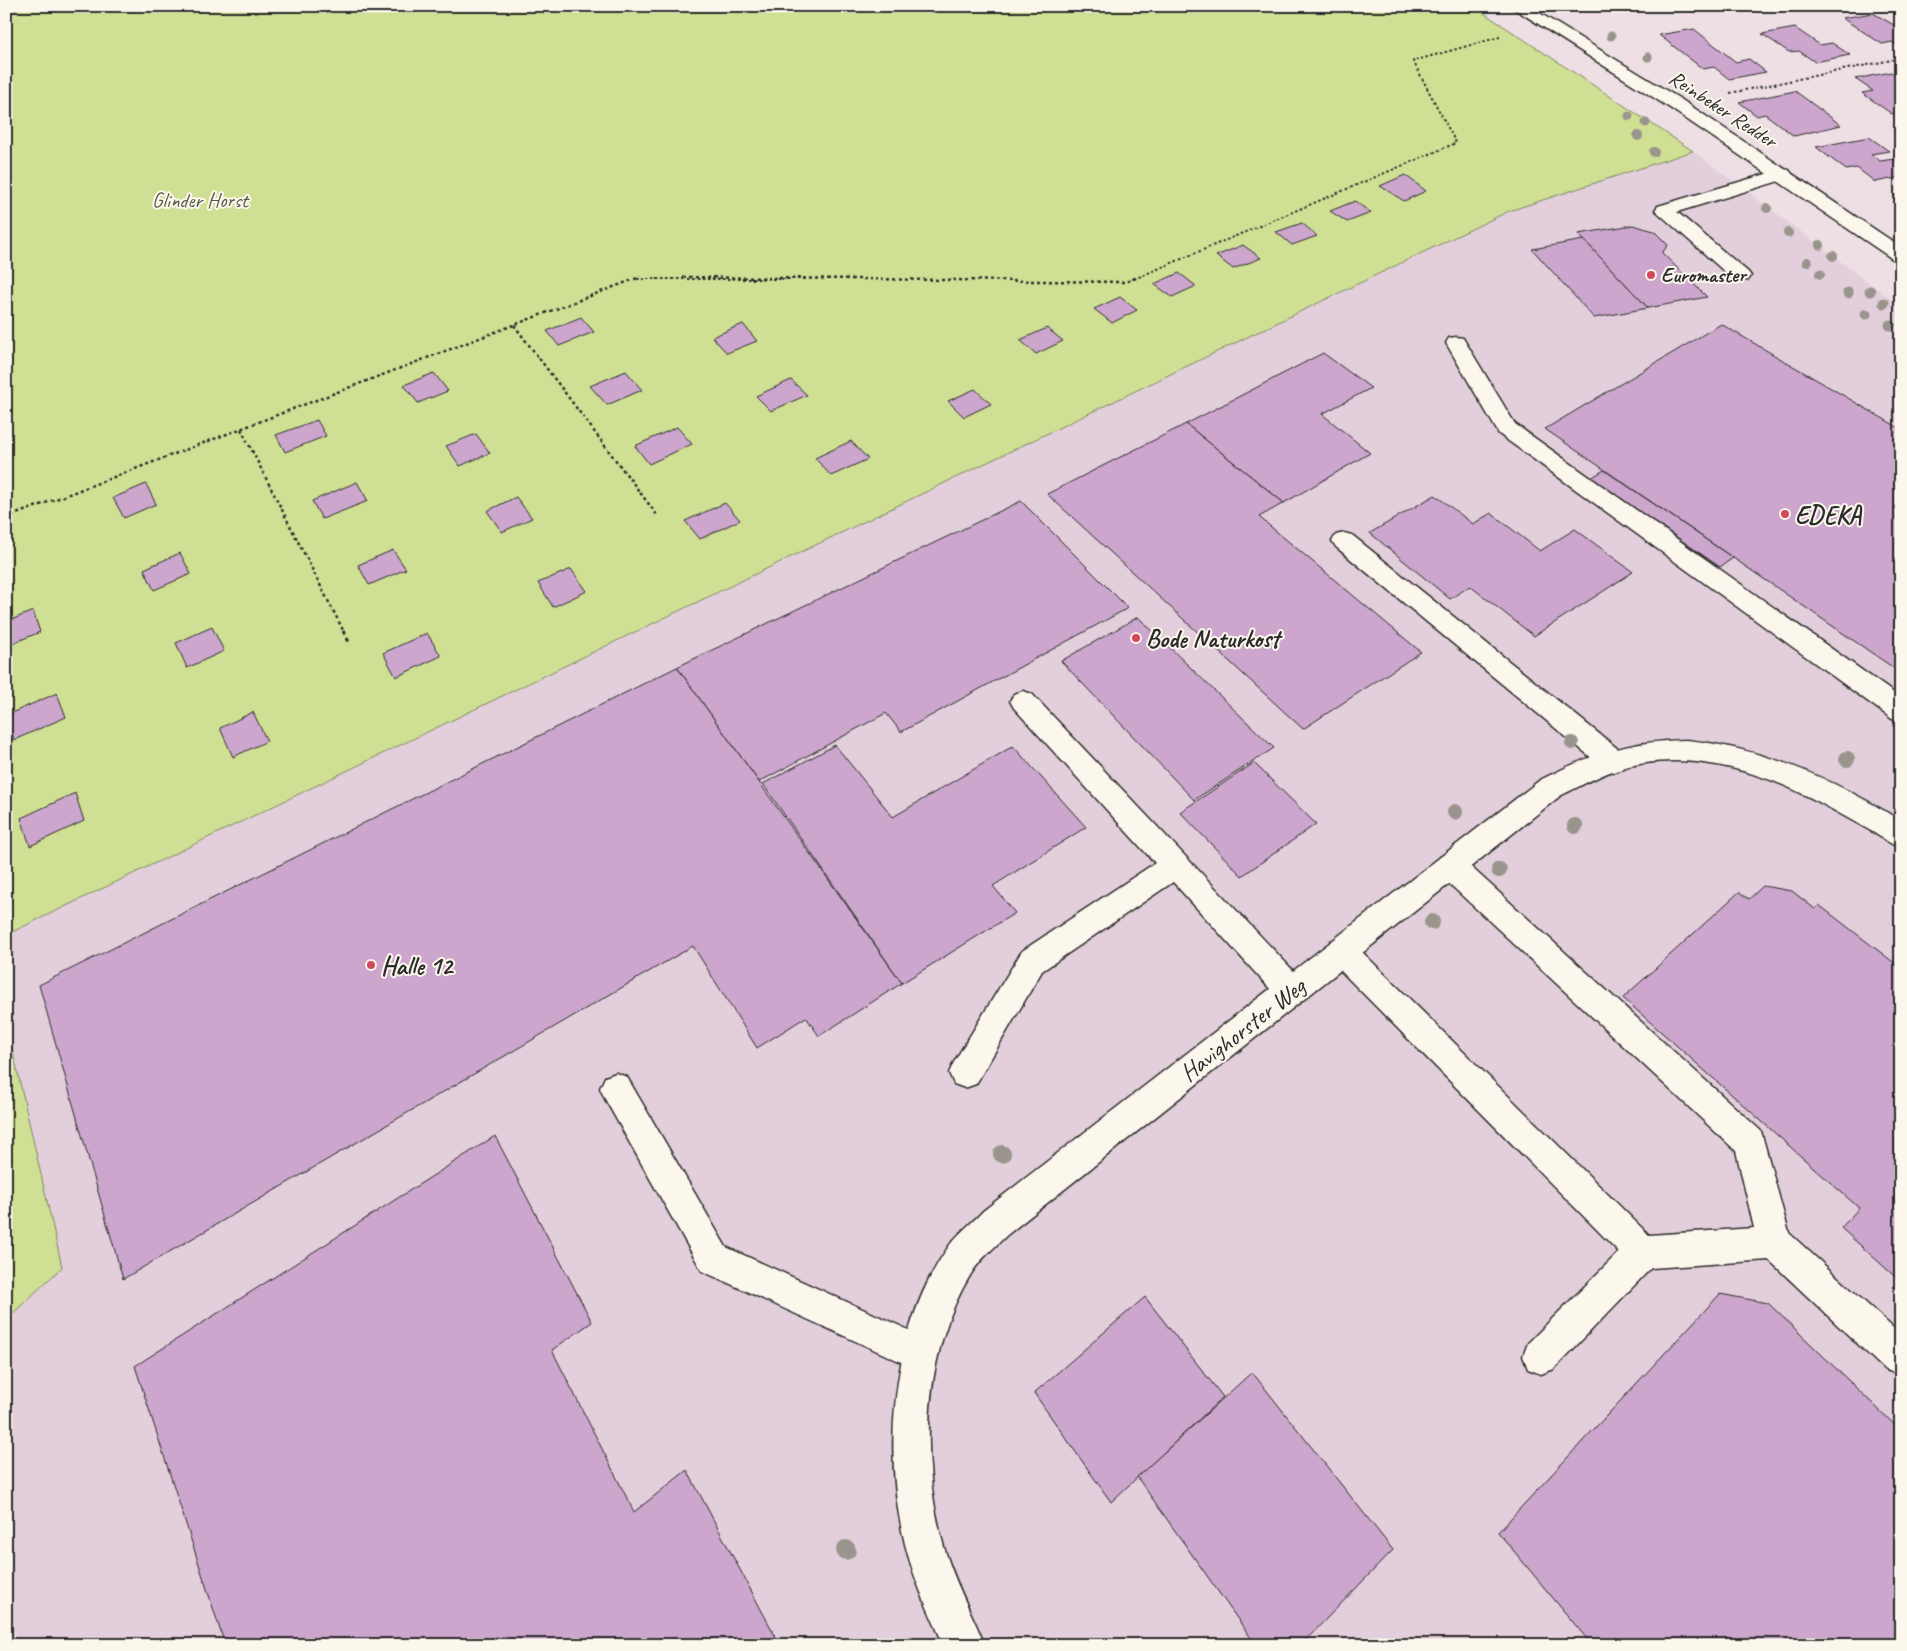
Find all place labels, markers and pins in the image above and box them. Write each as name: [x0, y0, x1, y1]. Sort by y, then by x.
place label: Euromaster: [1661, 262, 1748, 288]
marker: Euromaster: [1645, 269, 1657, 281]
place label: EDEKA: [1795, 499, 1863, 531]
marker: EDEKA: [1779, 508, 1791, 520]
place label: Bode Naturkost: [1146, 623, 1283, 655]
marker: Bode Naturkost: [1130, 632, 1142, 644]
place label: Halle 12: [381, 950, 455, 982]
marker: Halle 12: [365, 959, 377, 971]

